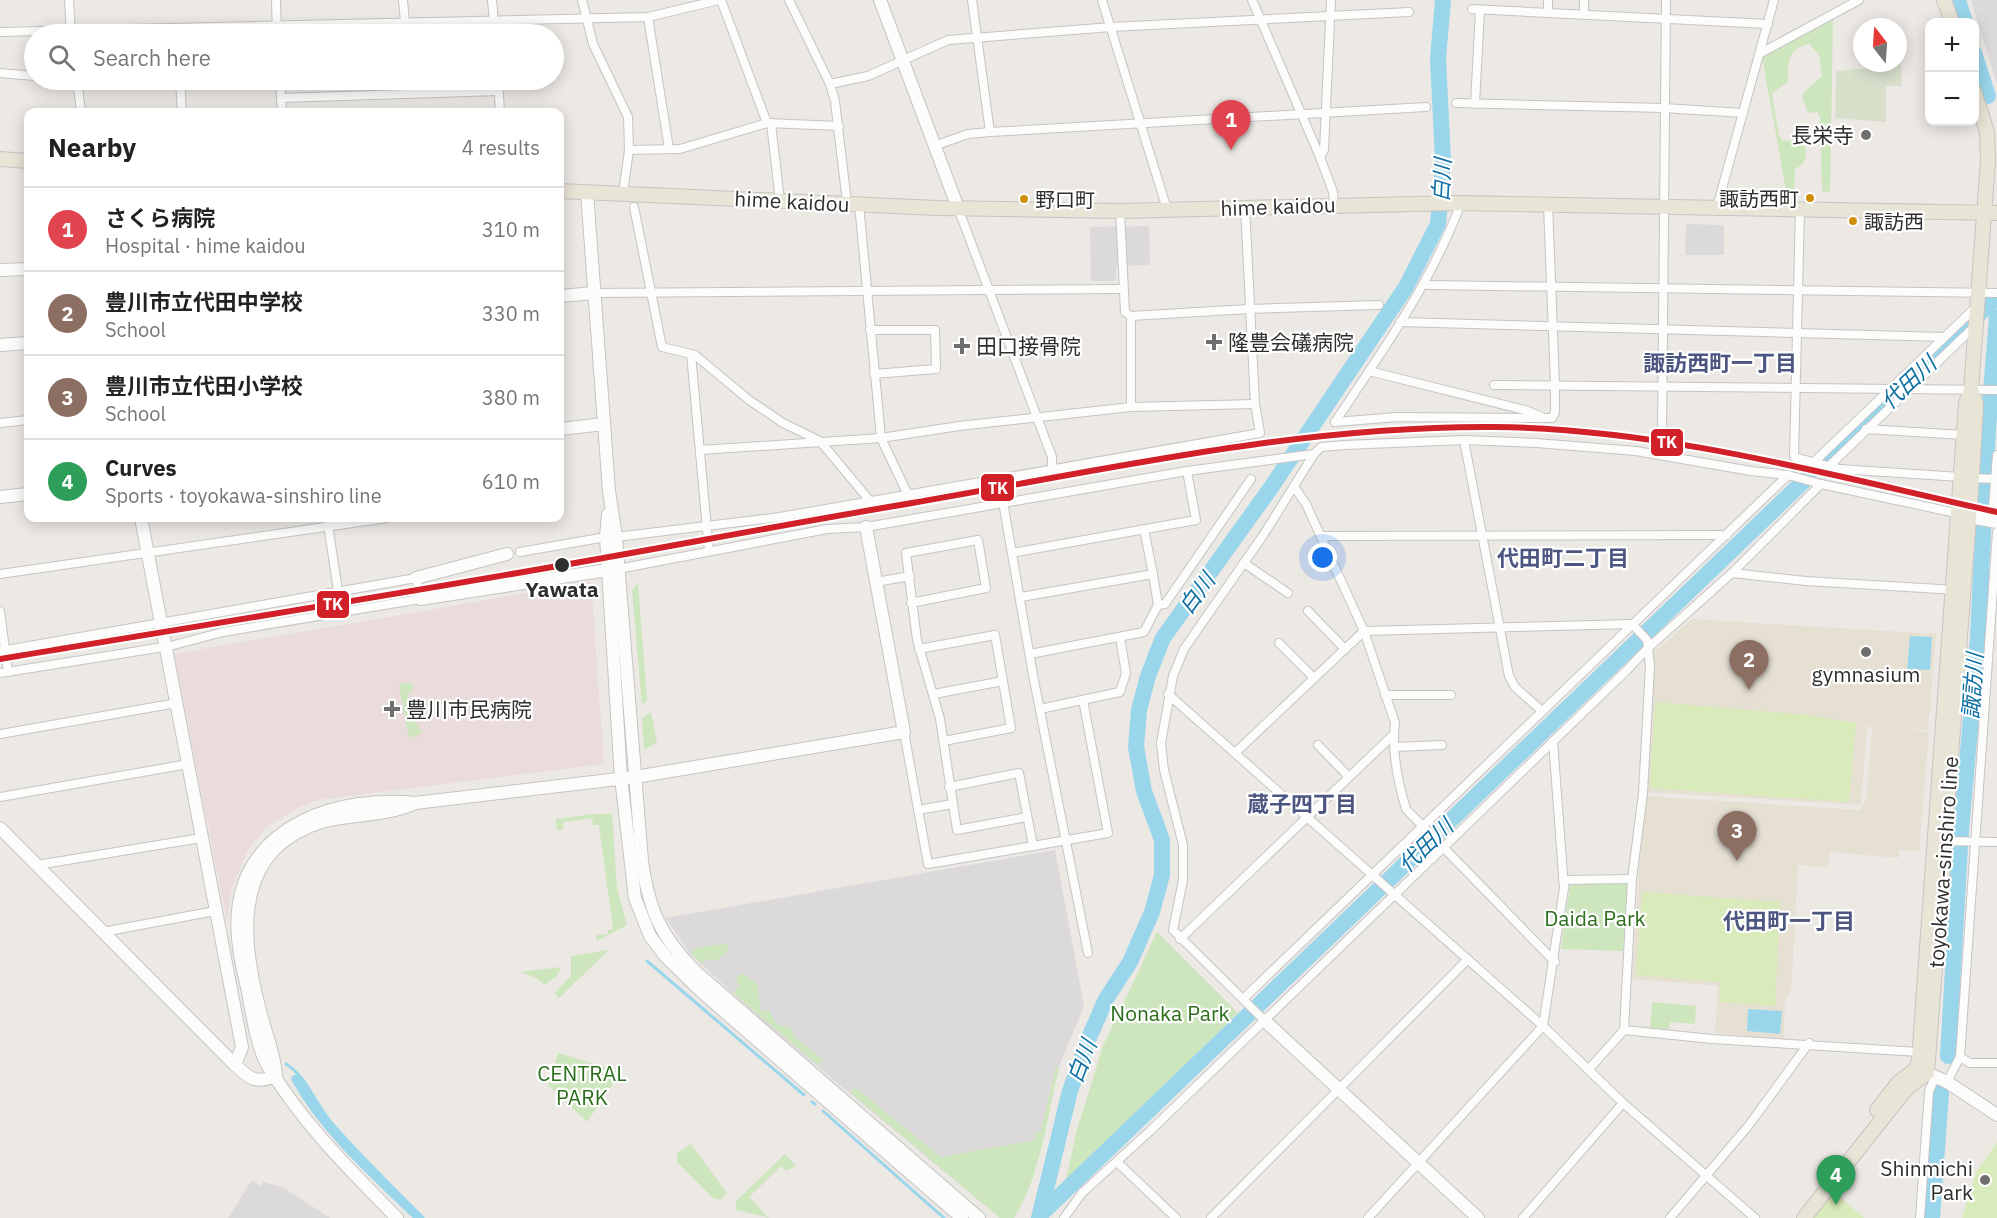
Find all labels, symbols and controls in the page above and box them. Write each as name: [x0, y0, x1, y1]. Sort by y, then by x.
north arrow: [1853, 18, 1907, 72]
map controls: [1925, 18, 1979, 126]
button: +: [1925, 18, 1979, 72]
search box: [24, 24, 564, 90]
icon: search: [45, 41, 78, 74]
text: Search here: [93, 43, 211, 72]
button: −: [1925, 72, 1979, 126]
pin: 1: [1212, 100, 1250, 150]
place label: 長栄寺: [1791, 121, 1854, 149]
marker: 長栄寺: [1859, 128, 1873, 142]
text: Nearby: [48, 130, 136, 164]
text: 4 results: [462, 134, 540, 161]
water label: 白川: [1425, 155, 1457, 203]
street label: hime kaidou: [734, 184, 850, 218]
place label: 諏訪西町: [1719, 185, 1799, 212]
place label: 野口町: [1035, 186, 1095, 213]
street label: hime kaidou: [1220, 190, 1336, 222]
marker: 諏訪西町: [1804, 192, 1816, 204]
marker: 野口町: [1018, 193, 1030, 205]
text: さくら病院: [105, 203, 215, 232]
place label: 諏訪西: [1864, 208, 1924, 235]
marker: 諏訪西: [1847, 215, 1859, 227]
text: 1: [62, 216, 74, 243]
text: 310 m: [482, 216, 540, 243]
text: Hospital · hime kaidou: [105, 232, 306, 259]
text: 豊川市立代田中学校: [105, 287, 303, 316]
text: 2: [62, 300, 74, 327]
text: 330 m: [482, 300, 540, 327]
text: School: [105, 316, 166, 343]
place label: 隆豊会礒病院: [1228, 328, 1354, 356]
place label: 田口接骨院: [976, 332, 1081, 360]
marker: 隆豊会礒病院: [1205, 333, 1223, 351]
marker: 田口接骨院: [953, 337, 971, 355]
district label: 諏訪西町一丁目: [1643, 348, 1797, 377]
water label: 代田川: [1874, 348, 1943, 415]
text: 豊川市立代田小学校: [105, 371, 303, 400]
text: 3: [62, 384, 74, 411]
text: 380 m: [482, 384, 540, 411]
text: School: [105, 400, 166, 427]
line badge: TK: [1650, 428, 1684, 457]
text: TK: [1657, 432, 1677, 452]
text: Curves: [105, 453, 177, 482]
text: 4: [62, 468, 74, 495]
text: 610 m: [482, 468, 540, 495]
line badge: TK: [980, 473, 1015, 502]
text: TK: [988, 478, 1008, 498]
text: Sports · toyokawa-sinshiro line: [105, 482, 382, 509]
your location: [1308, 543, 1337, 572]
district label: 代田町二丁目: [1497, 543, 1629, 572]
marker: Yawata: [553, 556, 571, 574]
water label: 白川: [1171, 565, 1222, 619]
place label: Yawata: [525, 575, 599, 603]
line badge: TK: [316, 590, 350, 619]
text: TK: [323, 594, 343, 614]
pin: 2: [1730, 640, 1768, 690]
marker: gymnasium: [1859, 645, 1873, 659]
water label: 諏訪川: [1955, 650, 1989, 720]
place label: gymnasium: [1812, 660, 1920, 688]
place label: 豊川市民病院: [406, 695, 532, 723]
marker: 豊川市民病院: [383, 700, 401, 718]
street label: toyokawa-sinshiro line: [1922, 755, 1964, 969]
district label: 蔵子四丁目: [1247, 789, 1357, 818]
water label: 代田川: [1391, 810, 1460, 878]
pin: 3: [1718, 812, 1756, 861]
park label: Daida Park: [1544, 904, 1646, 932]
district label: 代田町一丁目: [1723, 906, 1855, 935]
park label: Nonaka Park: [1110, 999, 1230, 1027]
water label: 白川: [1060, 1033, 1103, 1087]
park label: CENTRAL PARK: [537, 1059, 627, 1111]
place label: Shinmichi Park: [1880, 1154, 1973, 1206]
pin: 4: [1816, 1156, 1856, 1205]
marker: Shinmichi Park: [1978, 1173, 1992, 1187]

